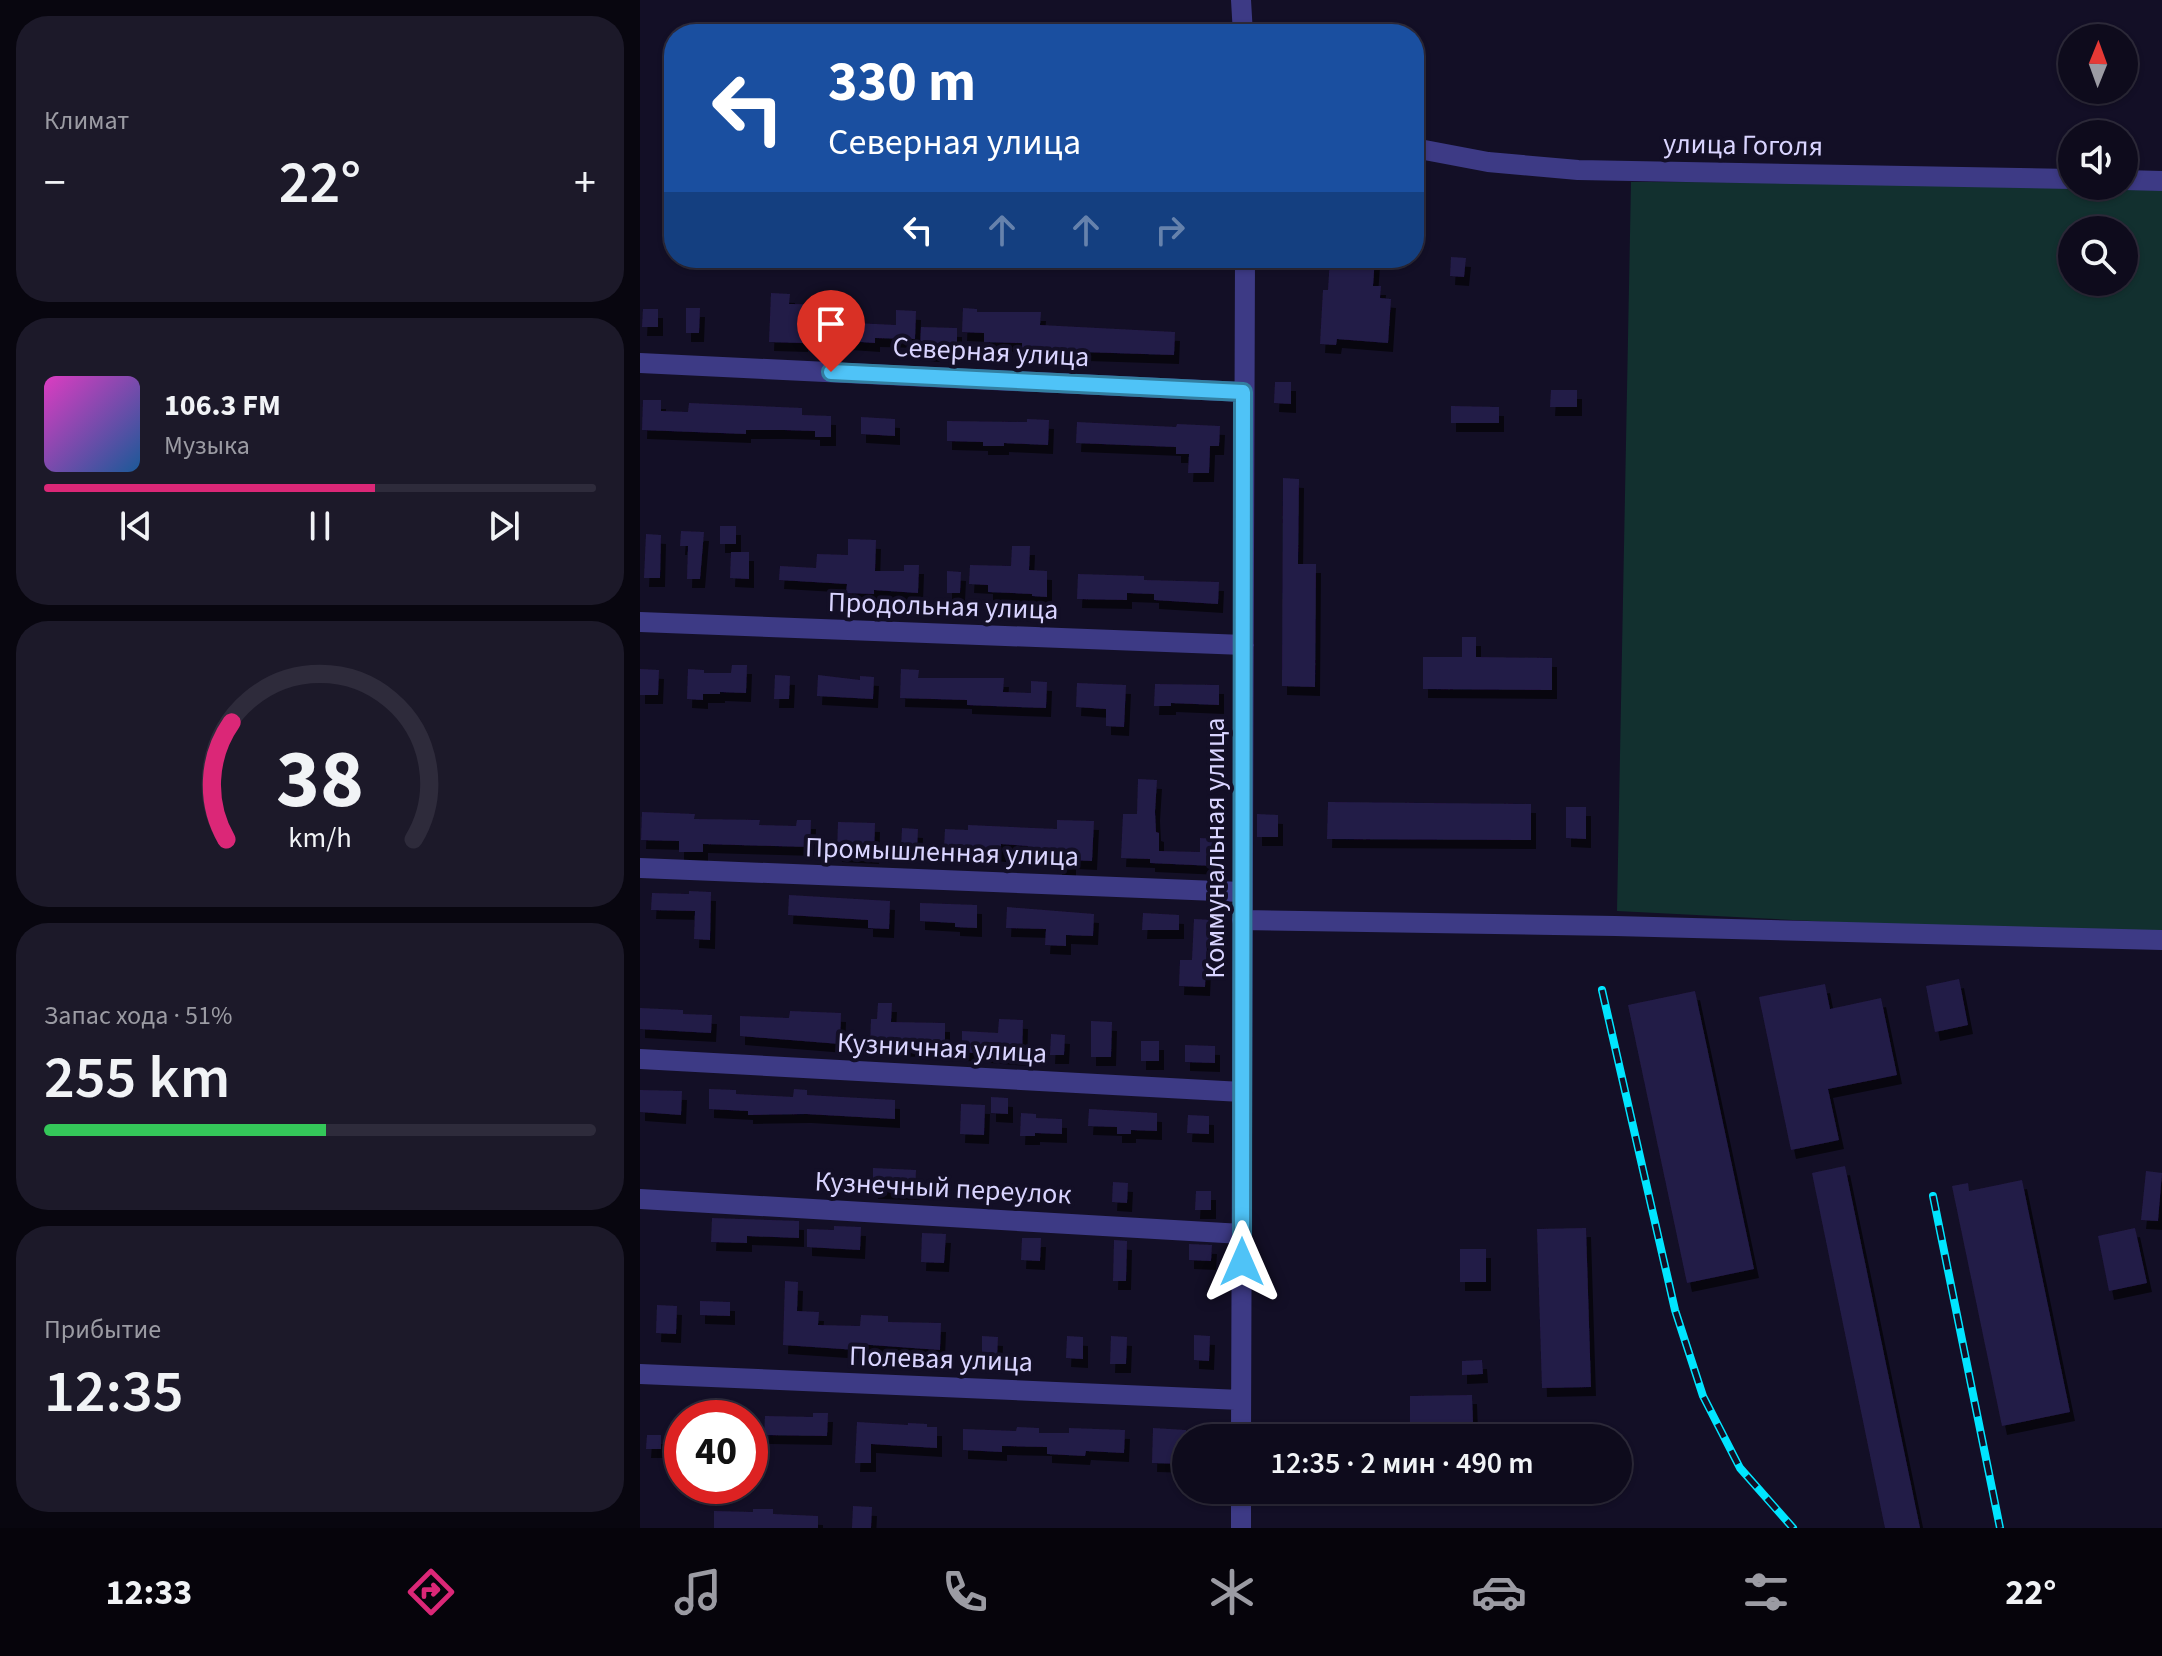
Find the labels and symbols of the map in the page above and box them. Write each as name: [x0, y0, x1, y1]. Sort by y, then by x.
north arrow: [2058, 24, 2138, 104]
street label: улица Гоголя: [1663, 124, 1823, 166]
pin: [797, 290, 865, 372]
street label: Северная улица: [892, 327, 1090, 377]
street label: Продольная улица: [827, 582, 1059, 630]
street label: Коммунальная улица: [1195, 717, 1235, 979]
street label: Промышленная улица: [804, 827, 1080, 877]
street label: Кузничная улица: [836, 1023, 1048, 1073]
street label: Кузнечный переулок: [814, 1161, 1072, 1215]
position arrow: [1200, 1220, 1284, 1304]
street label: Полевая улица: [848, 1336, 1034, 1382]
speed limit sign: 40: [664, 1400, 768, 1504]

